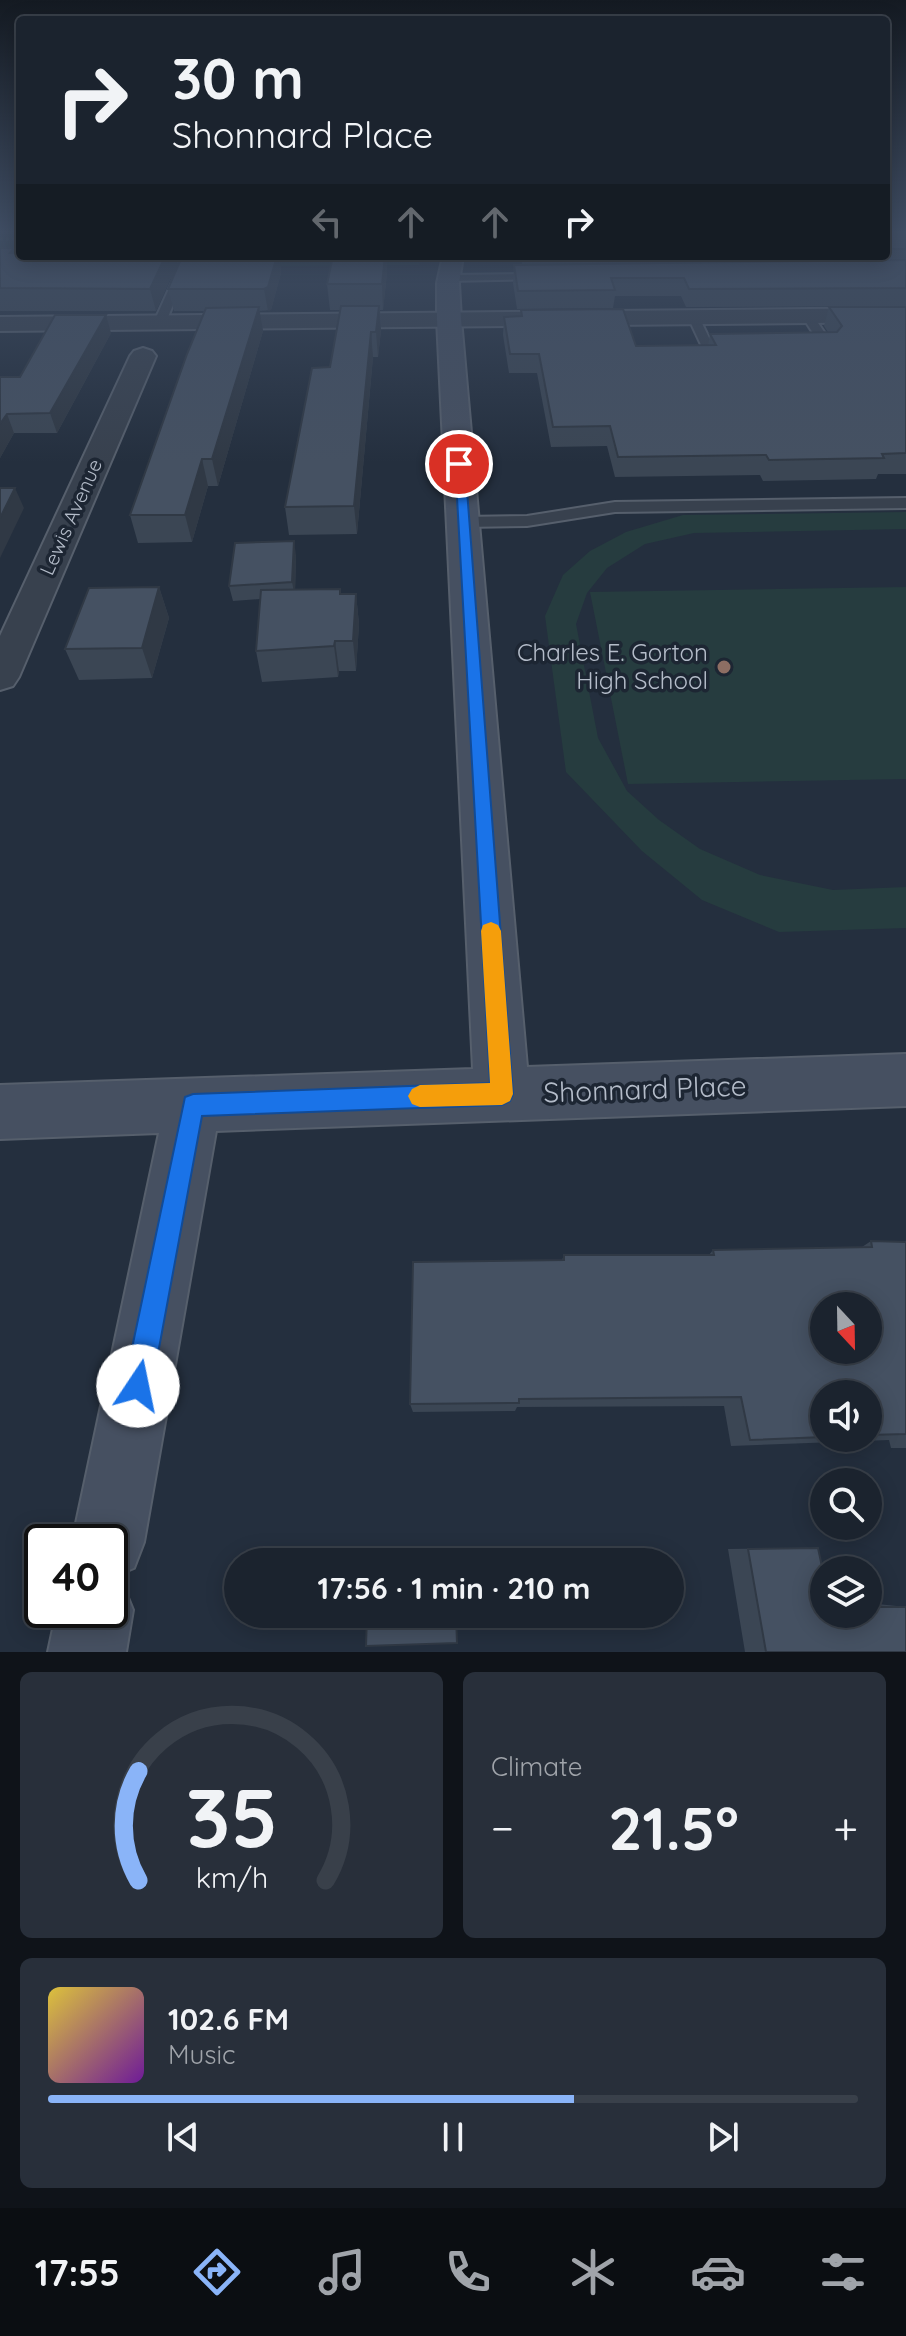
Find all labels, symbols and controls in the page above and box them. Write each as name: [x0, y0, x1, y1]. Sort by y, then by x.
text: 30 m: [172, 43, 304, 113]
icon: right: [40, 48, 144, 152]
text: Shonnard Place: [172, 112, 433, 157]
icon: left: [305, 200, 349, 244]
icon: ahead: [389, 200, 433, 244]
icon: ahead: [473, 200, 517, 244]
icon: right: [557, 200, 601, 244]
pin: [425, 430, 493, 498]
icon: arrive: [437, 442, 481, 486]
street label: Lewis Avenue: [34, 455, 107, 579]
place label: Charles E. Gorton High School: [517, 637, 708, 695]
marker: Charles E. Gorton High School: [715, 658, 733, 676]
street label: Shonnard Place: [543, 1067, 747, 1110]
north arrow: [810, 1292, 882, 1364]
map controls: [810, 1292, 882, 1628]
position arrow: [96, 1344, 180, 1428]
button: sound: [810, 1380, 882, 1452]
button: search: [810, 1468, 882, 1540]
speed limit sign: 40: [24, 1524, 128, 1628]
button: layers: [810, 1556, 882, 1628]
text: 17:56 · 1 min · 210 m: [317, 1569, 591, 1607]
text: Climate: [491, 1750, 582, 1783]
text: 35: [185, 1764, 278, 1868]
text: 21.5°: [608, 1790, 739, 1865]
text: −: [491, 1800, 514, 1855]
text: +: [833, 1800, 858, 1855]
text: km/h: [195, 1859, 268, 1895]
text: 102.6 FM: [168, 2000, 289, 2038]
text: Music: [168, 2038, 236, 2071]
icon: previous: [161, 2115, 205, 2159]
icon: pause: [431, 2115, 475, 2159]
icon: next: [701, 2115, 745, 2159]
icon: directions: [189, 2244, 245, 2300]
icon: music: [314, 2244, 370, 2300]
icon: phone: [440, 2244, 496, 2300]
icon: climate: [565, 2244, 621, 2300]
icon: car: [690, 2244, 746, 2300]
icon: filters: [815, 2244, 871, 2300]
text: 17:55: [35, 2250, 120, 2295]

